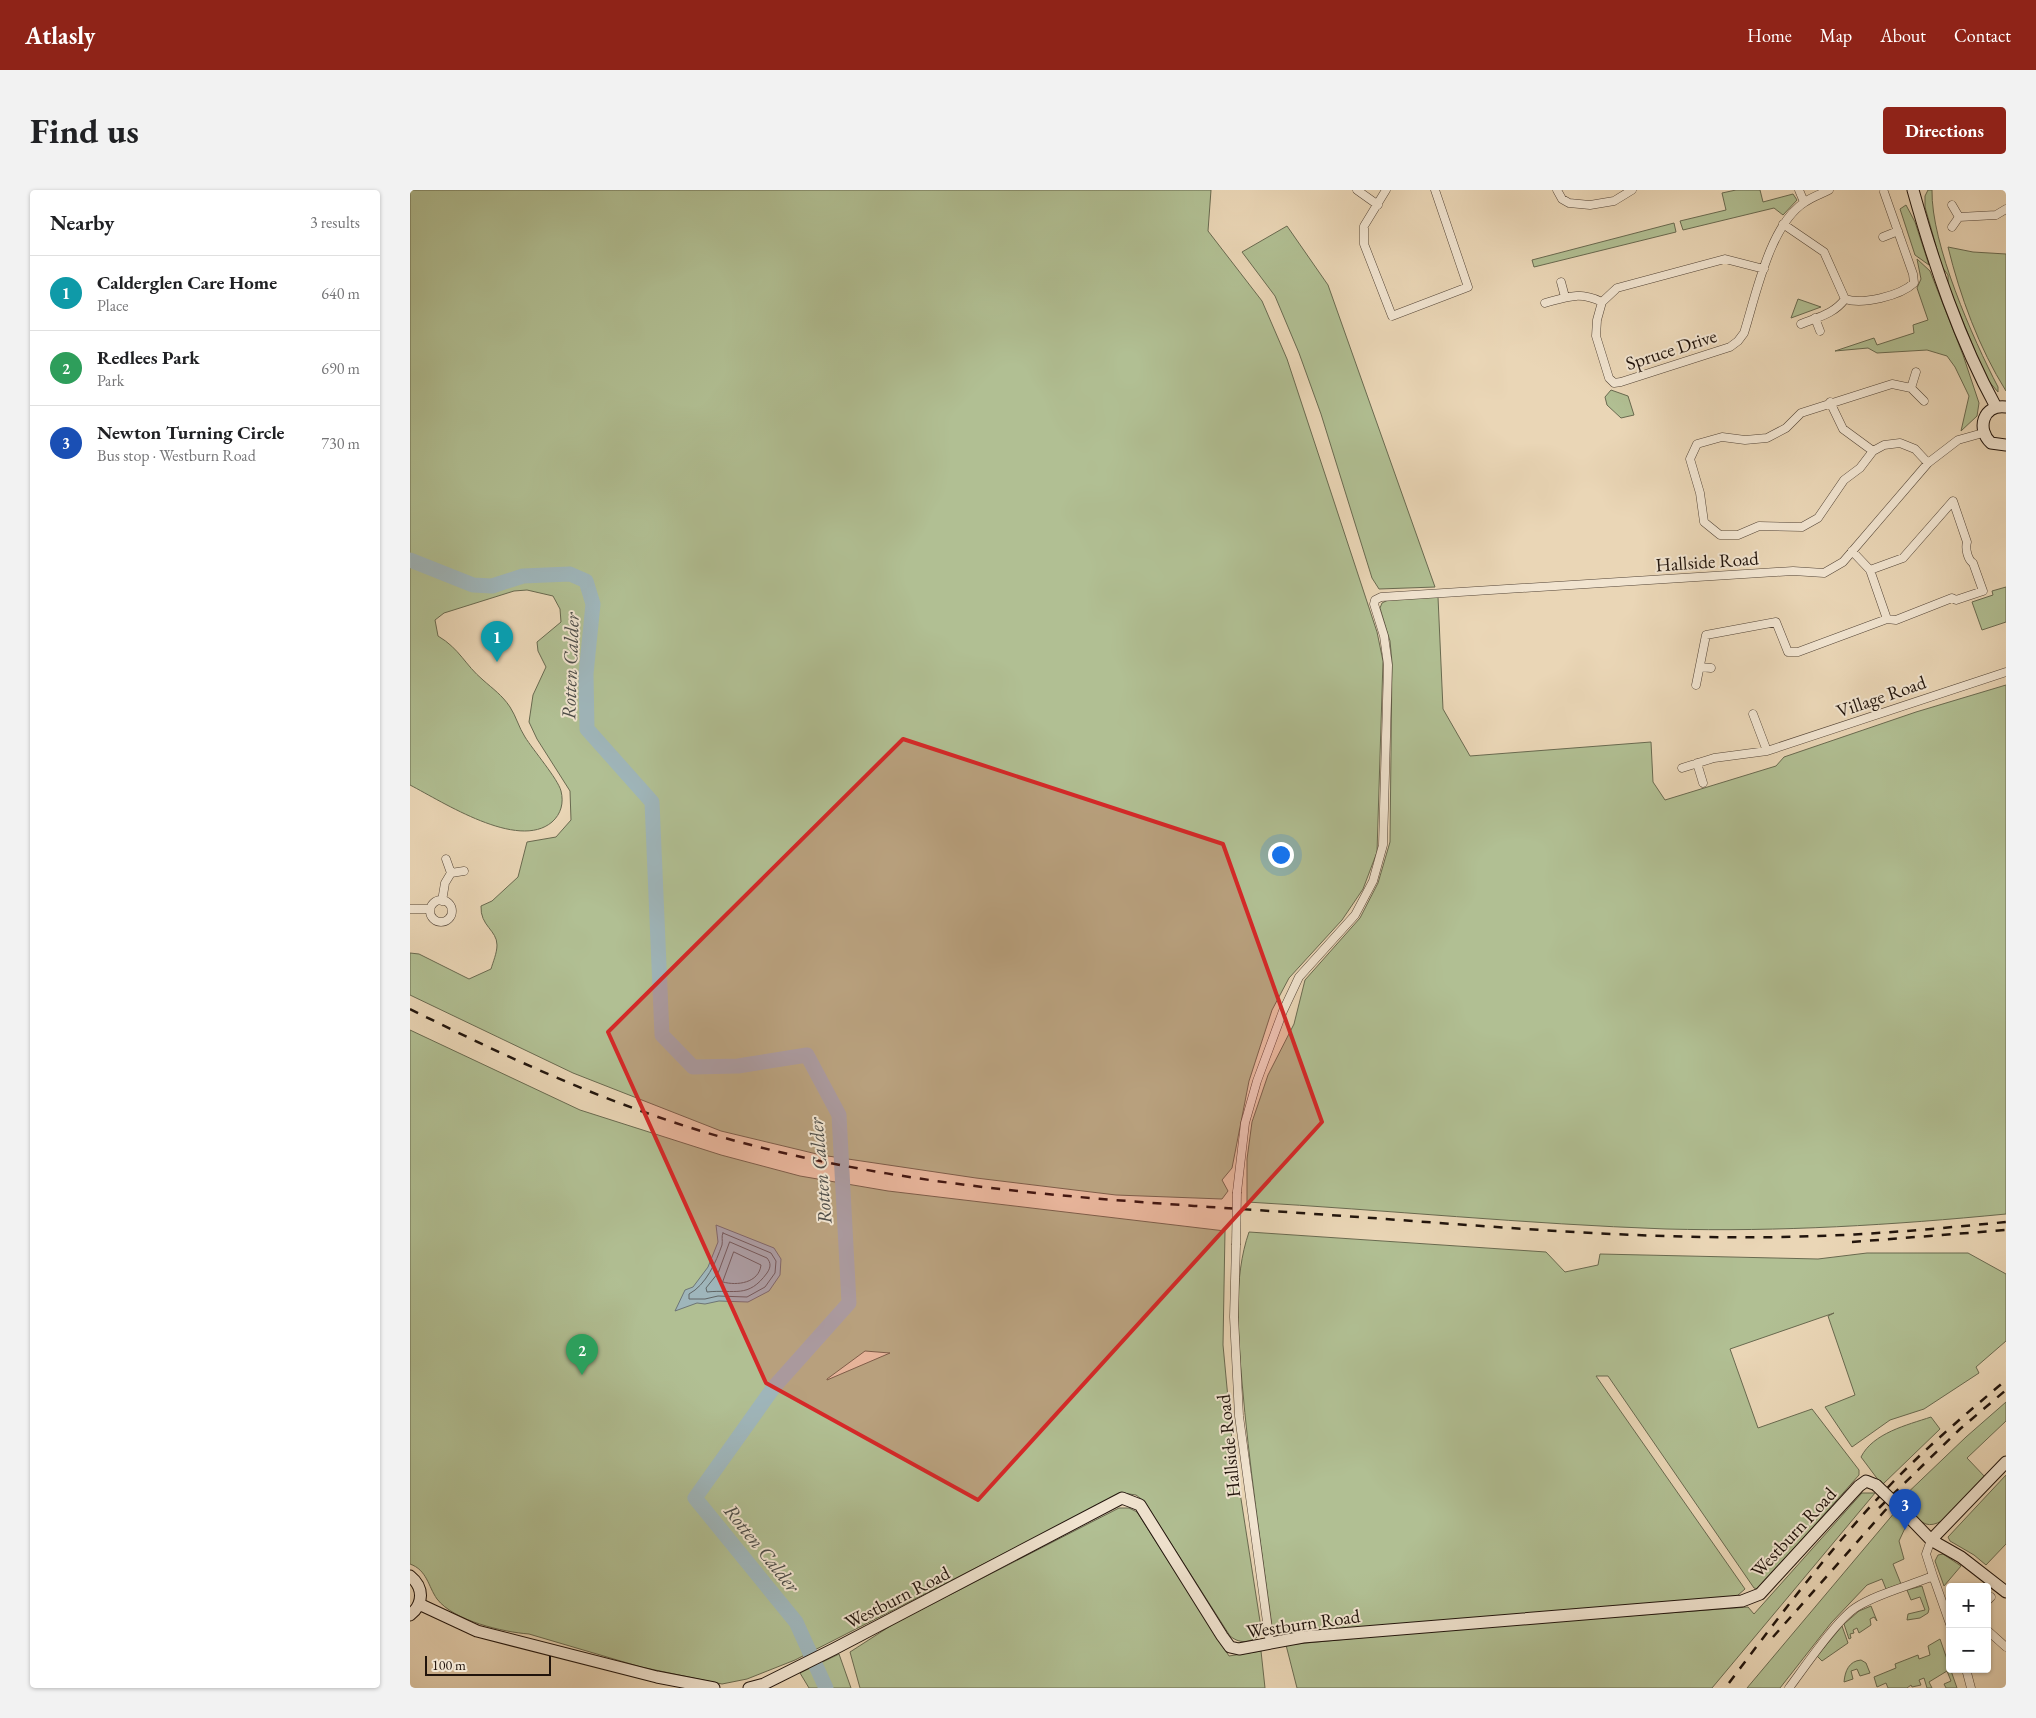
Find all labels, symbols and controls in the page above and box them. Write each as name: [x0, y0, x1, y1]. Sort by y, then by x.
text: Atlasly: [25, 20, 95, 51]
text: Home: [1747, 24, 1792, 47]
text: Map: [1820, 24, 1852, 47]
text: About: [1880, 24, 1926, 47]
text: Contact: [1954, 24, 2011, 47]
button: Directions: [1883, 107, 2006, 154]
text: Find us: [30, 108, 139, 153]
text: Nearby: [50, 209, 114, 236]
text: 3 results: [310, 212, 360, 233]
text: Calderglen Care Home: [97, 270, 277, 295]
text: 1: [62, 283, 70, 304]
text: 640 m: [321, 283, 360, 304]
text: Place: [97, 295, 129, 316]
street label: Spruce Drive: [1622, 323, 1720, 376]
text: Redlees Park: [97, 345, 200, 370]
text: 2: [62, 358, 70, 379]
text: 690 m: [321, 358, 360, 379]
text: Park: [97, 370, 124, 391]
text: Newton Turning Circle: [97, 420, 285, 445]
text: 3: [62, 433, 70, 454]
text: 730 m: [321, 433, 360, 454]
text: Bus stop · Westburn Road: [97, 445, 256, 466]
street label: Hallside Road: [1655, 545, 1760, 578]
water label: Rotten Calder: [555, 611, 585, 720]
pin: 1: [481, 621, 513, 662]
street label: Village Road: [1833, 669, 1930, 723]
your location: [1268, 842, 1294, 868]
water label: Rotten Calder: [802, 1115, 838, 1225]
pin: 2: [566, 1334, 598, 1375]
street label: Hallside Road: [1211, 1393, 1246, 1499]
street label: Westburn Road: [1745, 1482, 1842, 1583]
pin: 3: [1889, 1489, 1921, 1530]
water label: Rotten Calder: [718, 1498, 807, 1599]
street label: Westburn Road: [840, 1560, 954, 1635]
map controls: [1946, 1583, 1991, 1673]
button: +: [1946, 1583, 1991, 1628]
street label: Westburn Road: [1245, 1603, 1362, 1644]
button: −: [1946, 1628, 1991, 1673]
scale bar: [425, 1653, 551, 1676]
text: 100 m: [432, 1656, 466, 1674]

